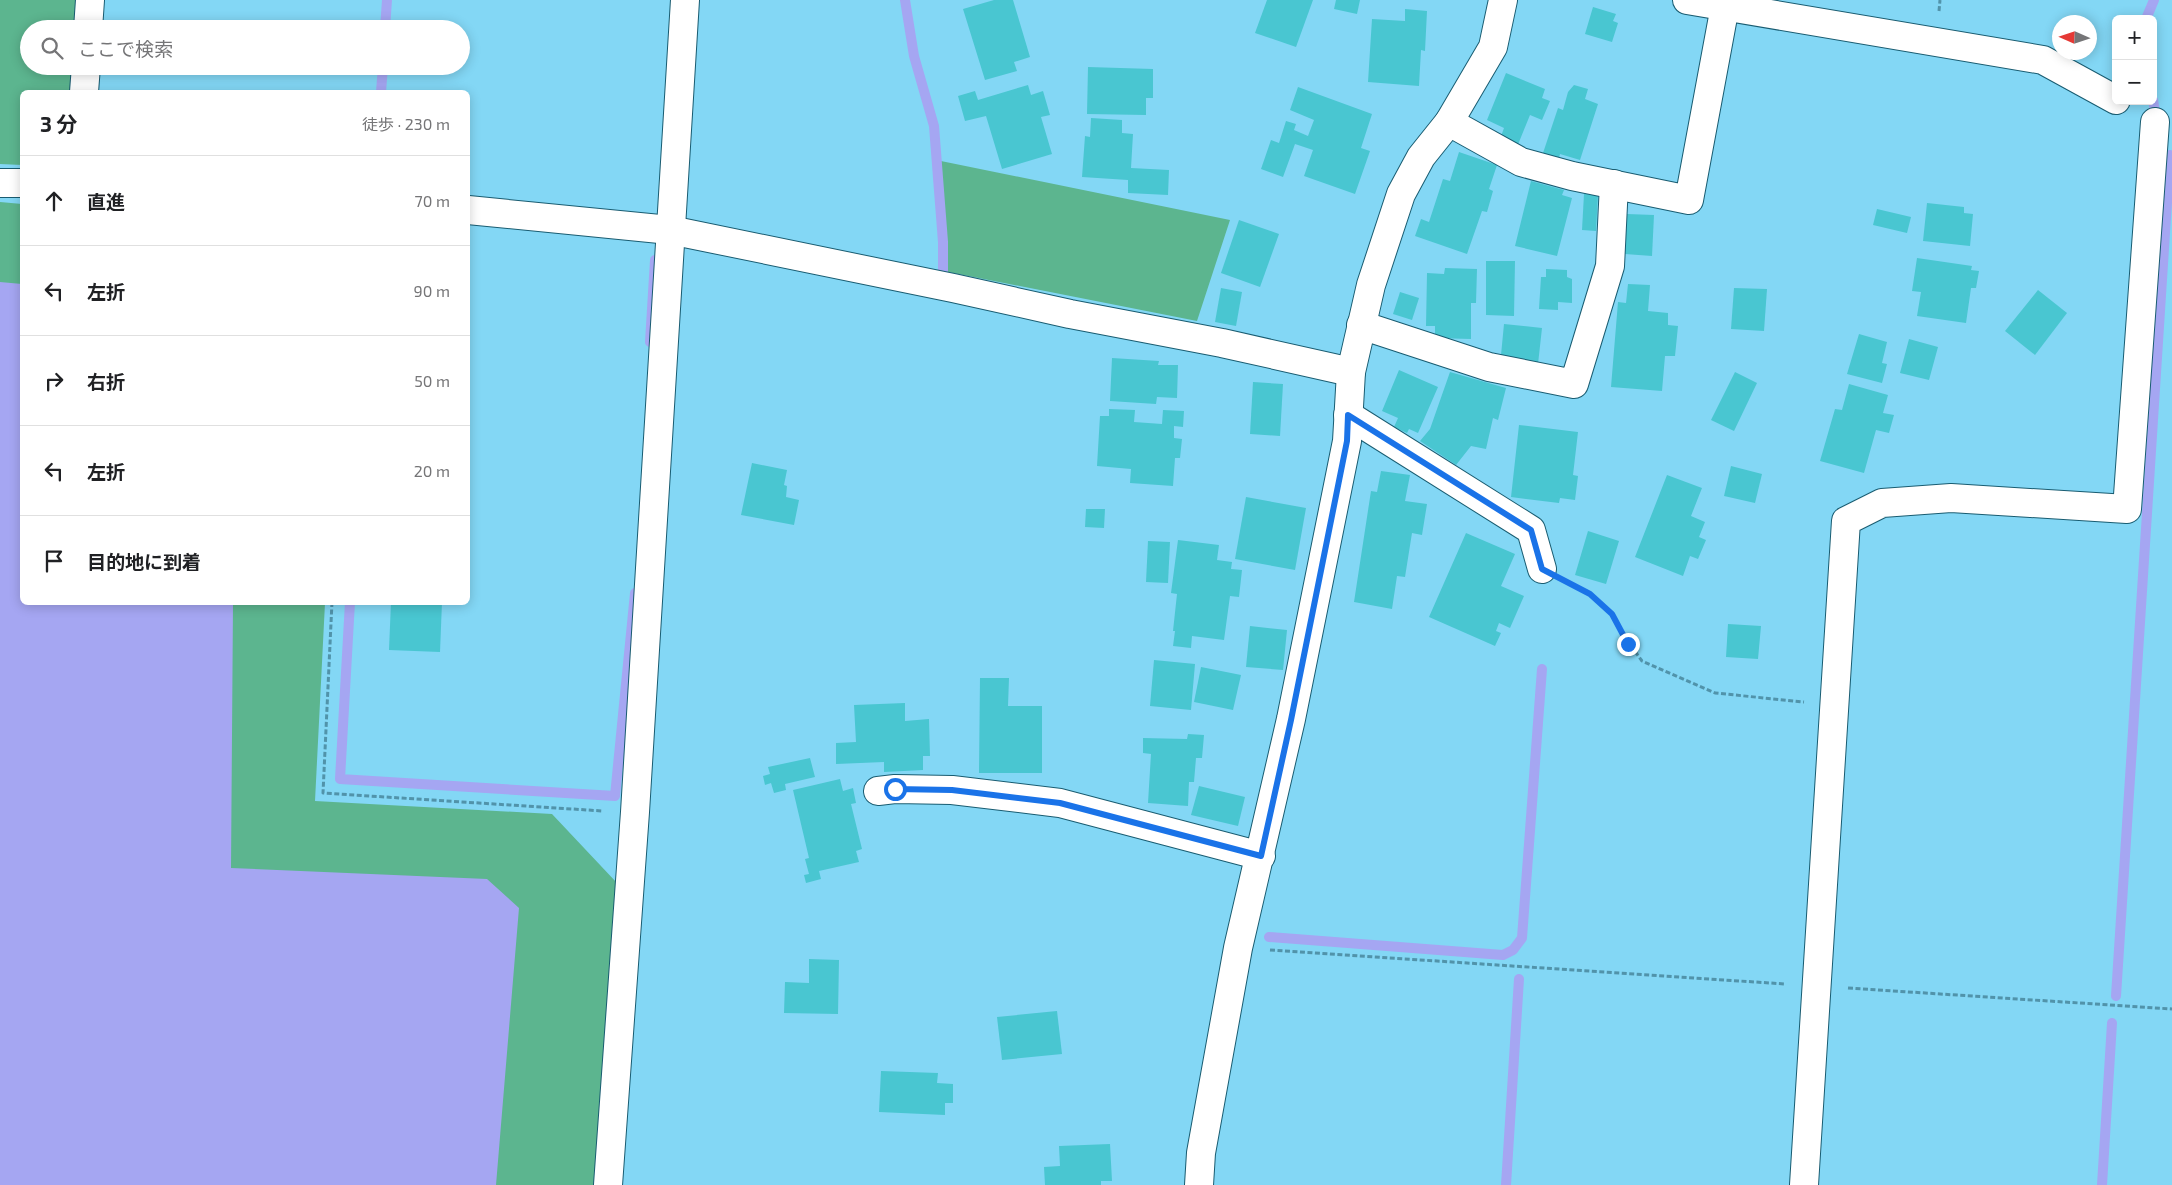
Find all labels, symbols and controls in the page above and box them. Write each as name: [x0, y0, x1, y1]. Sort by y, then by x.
north arrow: [2052, 15, 2097, 60]
map controls: [2112, 15, 2157, 105]
button: +: [2112, 15, 2157, 60]
search box: [20, 20, 470, 75]
icon: search: [38, 34, 66, 62]
text: ここで検索: [78, 37, 173, 60]
button: −: [2112, 60, 2157, 105]
text: 3 分: [40, 111, 77, 136]
text: 徒歩 · 230 m: [362, 114, 450, 133]
icon: ahead: [40, 187, 68, 215]
text: 直進: [87, 190, 125, 213]
text: 70 m: [415, 191, 450, 210]
icon: left: [40, 277, 68, 305]
text: 左折: [87, 280, 125, 303]
text: 90 m: [414, 281, 450, 300]
icon: right: [40, 367, 68, 395]
text: 右折: [87, 370, 125, 393]
text: 50 m: [414, 371, 450, 390]
icon: left: [40, 457, 68, 485]
text: 左折: [87, 460, 125, 483]
text: 20 m: [414, 461, 450, 480]
icon: arrive: [40, 547, 68, 575]
text: 目的地に到着: [87, 550, 201, 573]
route end: [1617, 633, 1640, 656]
route start: [884, 778, 907, 801]

